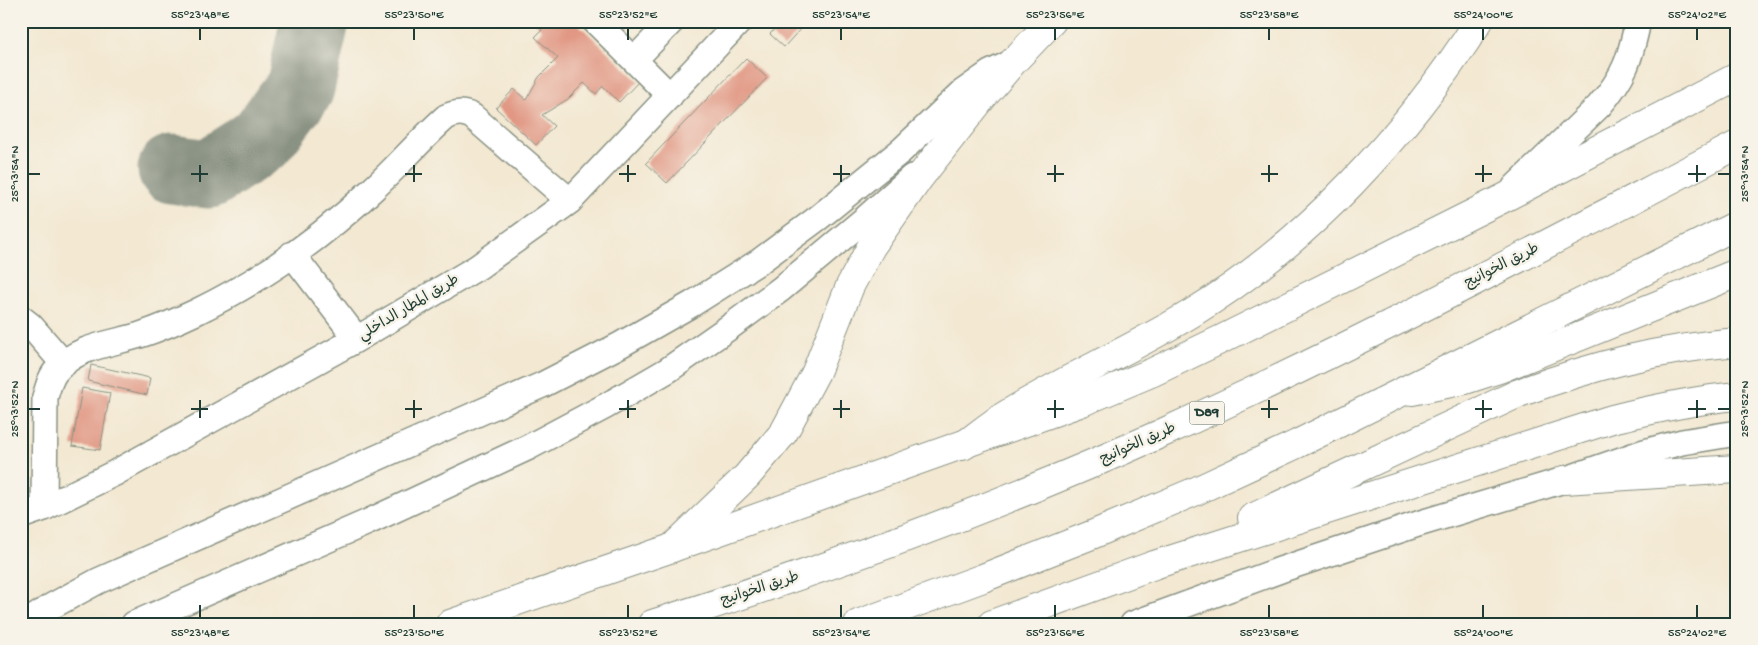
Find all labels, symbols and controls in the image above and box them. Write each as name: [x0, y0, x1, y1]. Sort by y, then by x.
text: 55°23'48"E: [171, 9, 229, 23]
text: 55°23'50"E: [385, 9, 444, 23]
text: 55°23'52"E: [599, 9, 657, 23]
text: 55°23'54"E: [812, 9, 870, 23]
text: 55°23'56"E: [1026, 9, 1085, 23]
text: 55°23'58"E: [1240, 9, 1299, 23]
text: 55°24'00"E: [1454, 9, 1513, 23]
text: 55°24'02"E: [1668, 9, 1726, 23]
text: 25°13'54"N: [9, 146, 23, 202]
text: 25°13'54"N: [1739, 146, 1753, 202]
street label: طريق الخوانيج: [1462, 239, 1542, 293]
street label: طريق المطار الداخلي: [355, 271, 464, 347]
text: 25°13'52"N: [9, 380, 23, 437]
text: 25°13'52"N: [1739, 380, 1753, 437]
road number: D89: [1190, 402, 1224, 424]
street label: طريق الخوانيج: [1097, 419, 1179, 469]
street label: طريق الخوانيج: [718, 568, 802, 610]
text: 55°23'48"E: [171, 627, 229, 641]
text: 55°23'50"E: [385, 627, 444, 641]
text: 55°23'52"E: [599, 627, 657, 641]
text: 55°23'54"E: [812, 627, 870, 641]
text: 55°23'56"E: [1026, 627, 1085, 641]
text: 55°23'58"E: [1240, 627, 1299, 641]
text: 55°24'00"E: [1454, 627, 1513, 641]
text: 55°24'02"E: [1668, 627, 1726, 641]

